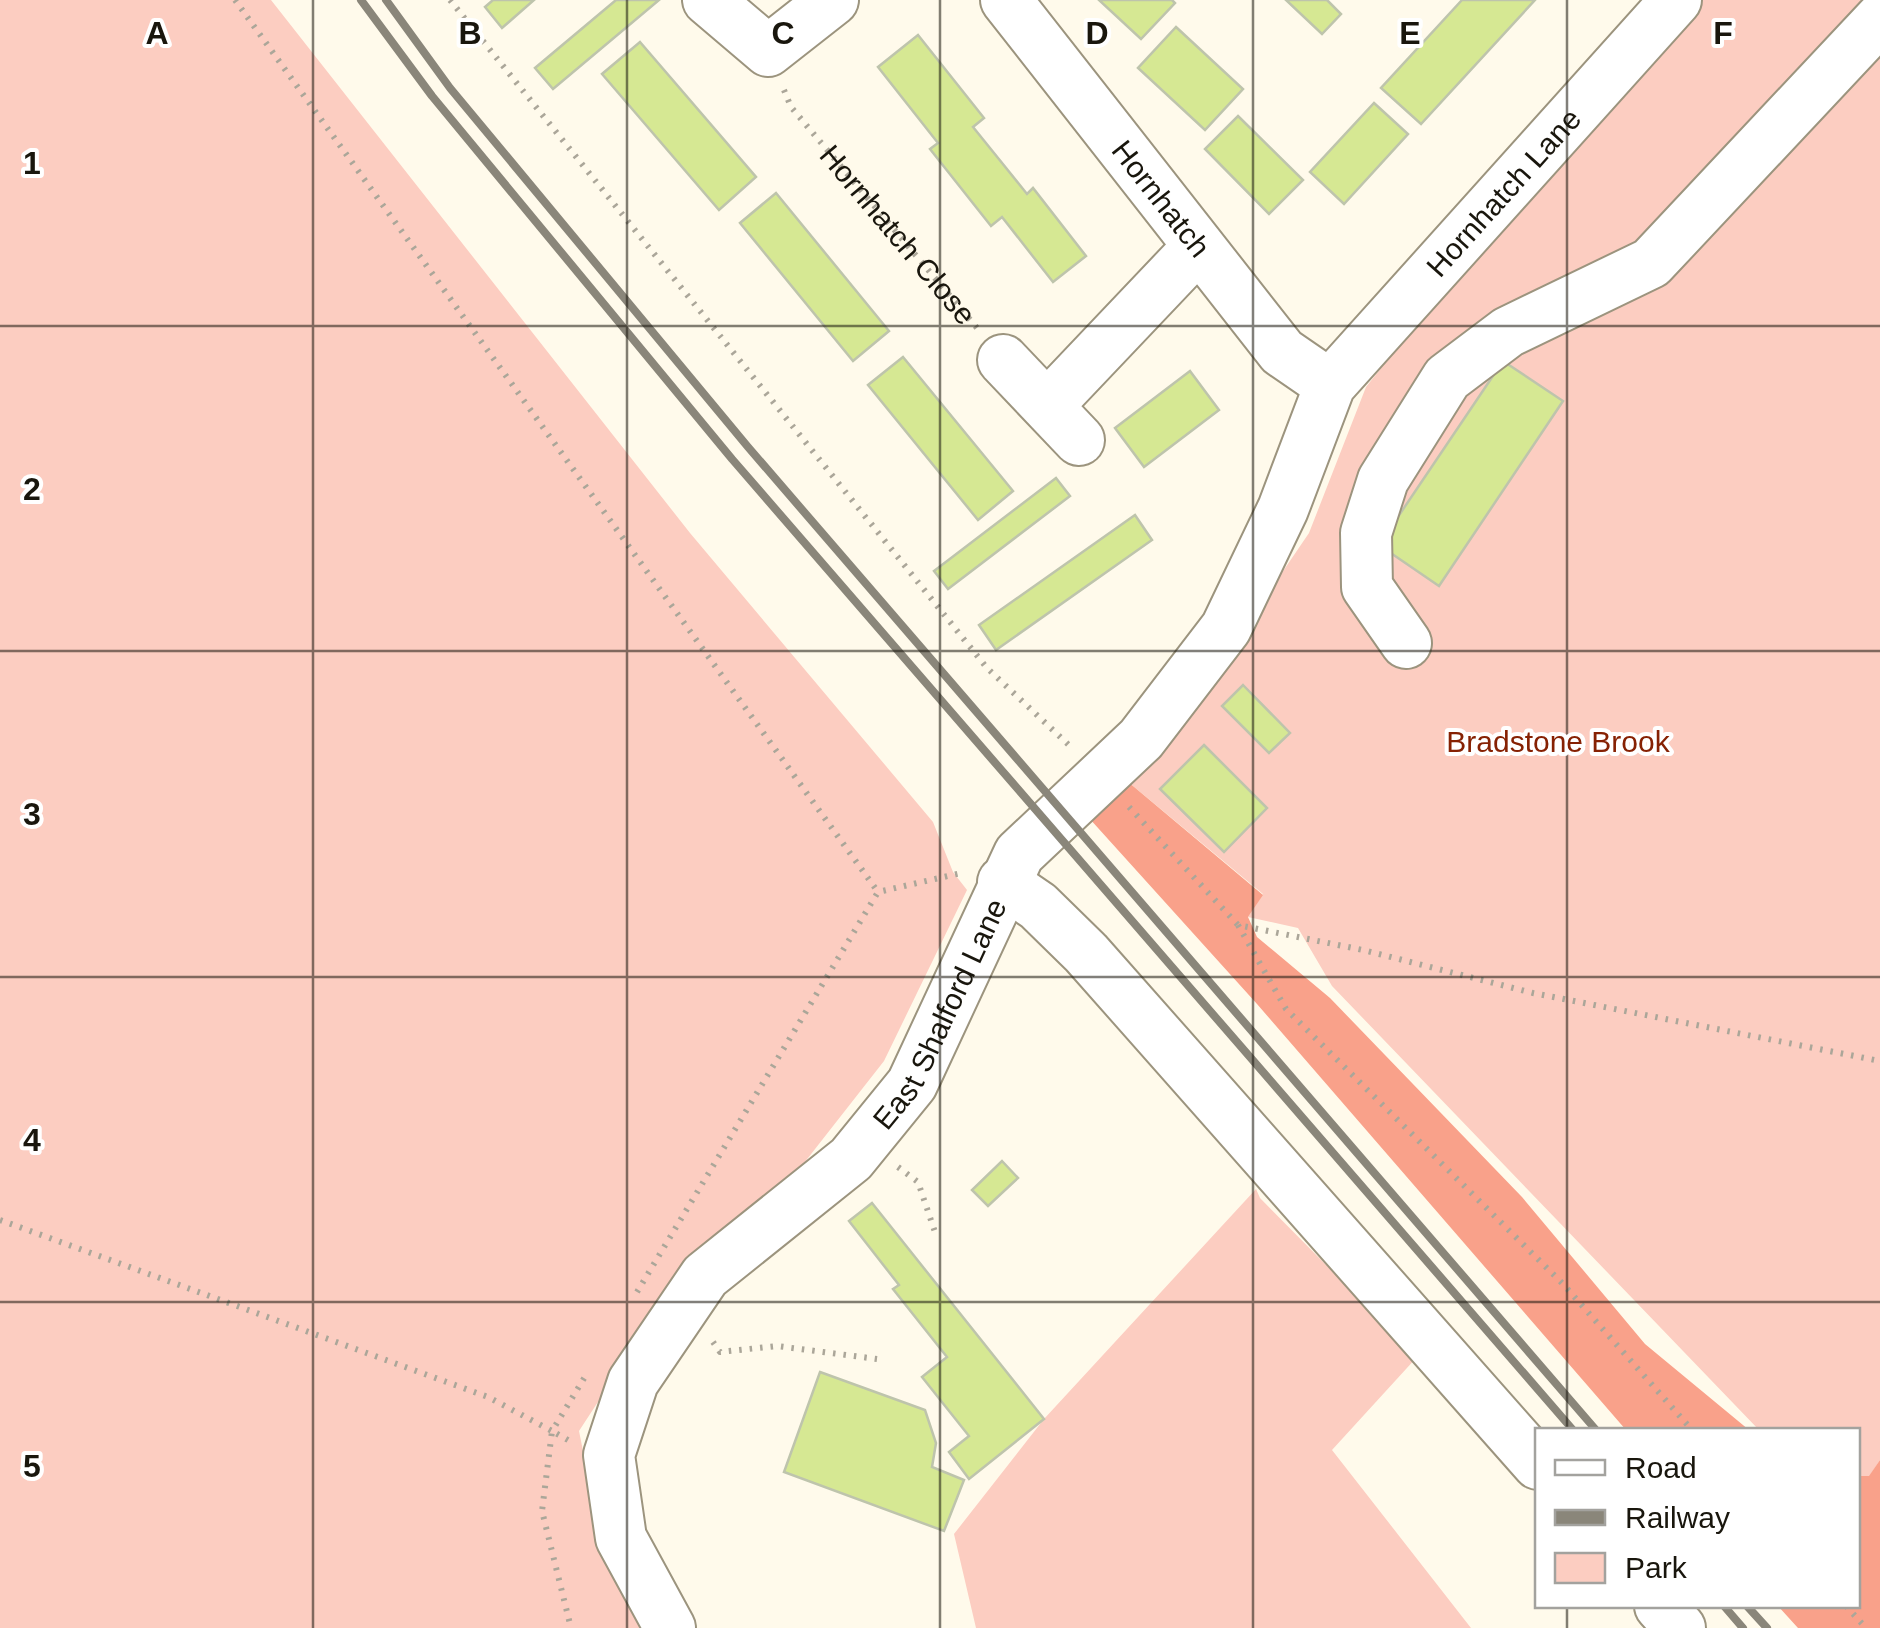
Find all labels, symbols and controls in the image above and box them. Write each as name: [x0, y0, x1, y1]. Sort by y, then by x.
text: A: [145, 15, 169, 51]
text: B: [458, 15, 482, 51]
text: C: [771, 15, 795, 51]
text: D: [1085, 15, 1109, 51]
text: E: [1399, 15, 1421, 51]
text: F: [1713, 15, 1733, 51]
street label: Hornhatch Lane: [1420, 102, 1587, 283]
street label: Hornhatch: [1106, 134, 1217, 263]
street label: Hornhatch Close: [814, 138, 983, 331]
text: 1: [23, 145, 41, 181]
text: 2: [23, 471, 41, 507]
park label: Bradstone Brook: [1446, 725, 1671, 758]
text: 3: [23, 796, 41, 832]
street label: East Shalford Lane: [866, 893, 1012, 1135]
text: 4: [23, 1122, 41, 1158]
legend: [1535, 1428, 1860, 1608]
text: 5: [23, 1448, 41, 1484]
text: Road: [1625, 1451, 1697, 1484]
text: Railway: [1625, 1501, 1730, 1534]
text: Park: [1625, 1551, 1688, 1584]

